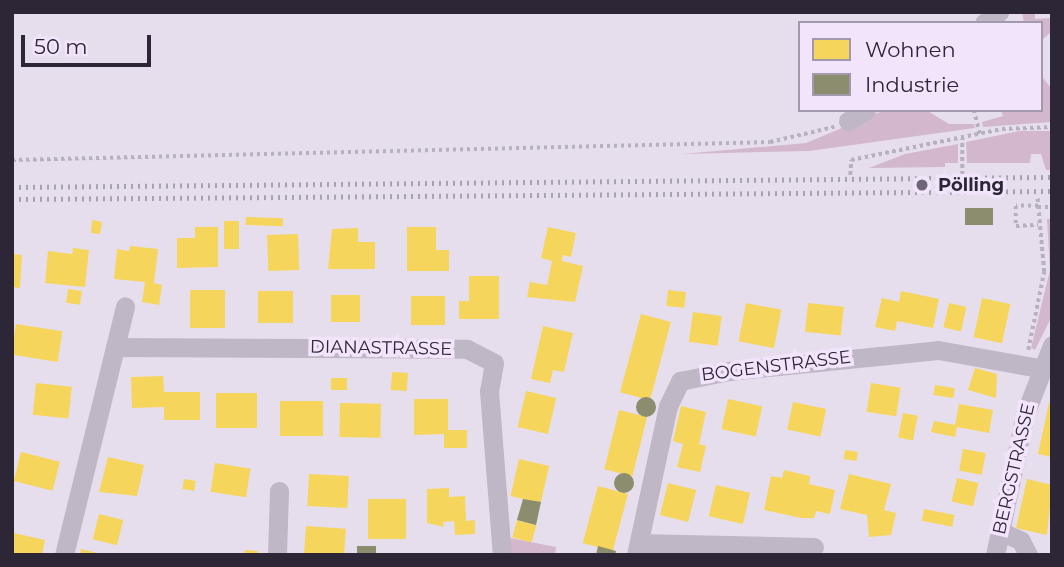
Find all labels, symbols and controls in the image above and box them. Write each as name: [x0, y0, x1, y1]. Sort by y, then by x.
scale bar: [24, 21, 154, 65]
legend: [798, 21, 1043, 112]
text: 50 m: [34, 34, 88, 59]
text: Wohnen: [865, 37, 956, 62]
text: Industrie: [865, 72, 959, 97]
place label: Pölling: [938, 174, 1004, 196]
marker: Pölling: [912, 175, 932, 195]
street label: DIANASTRASSE: [310, 336, 452, 360]
street label: BOGENSTRASSE: [700, 346, 852, 386]
street label: BERGSTRASSE: [988, 401, 1040, 537]

